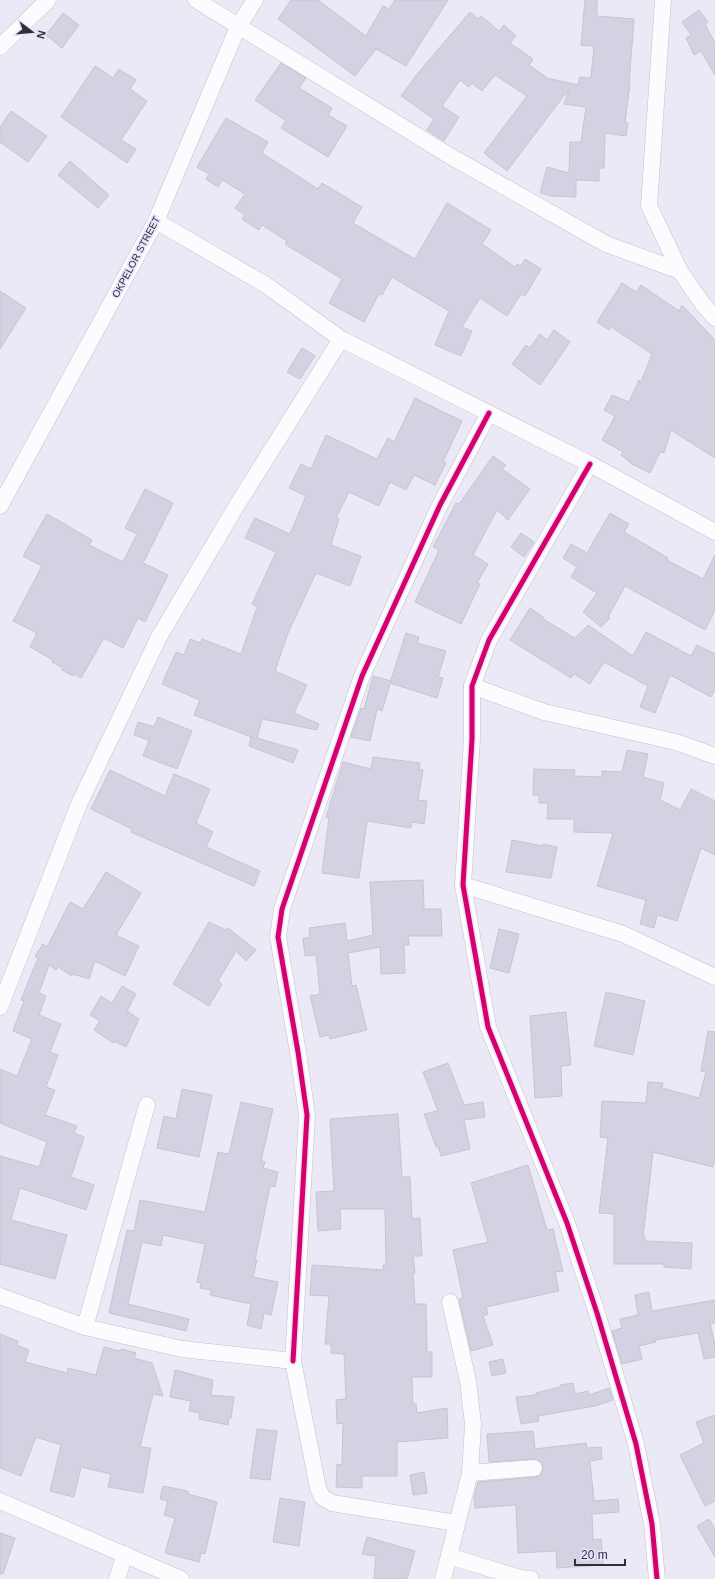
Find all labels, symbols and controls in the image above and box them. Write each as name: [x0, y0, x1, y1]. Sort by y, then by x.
north arrow: [12, 12, 52, 52]
text: N: [35, 29, 48, 40]
street label: OKPELOR STREET: [110, 214, 162, 300]
scale bar: [575, 1541, 625, 1567]
text: 20 m: [581, 1548, 608, 1562]

